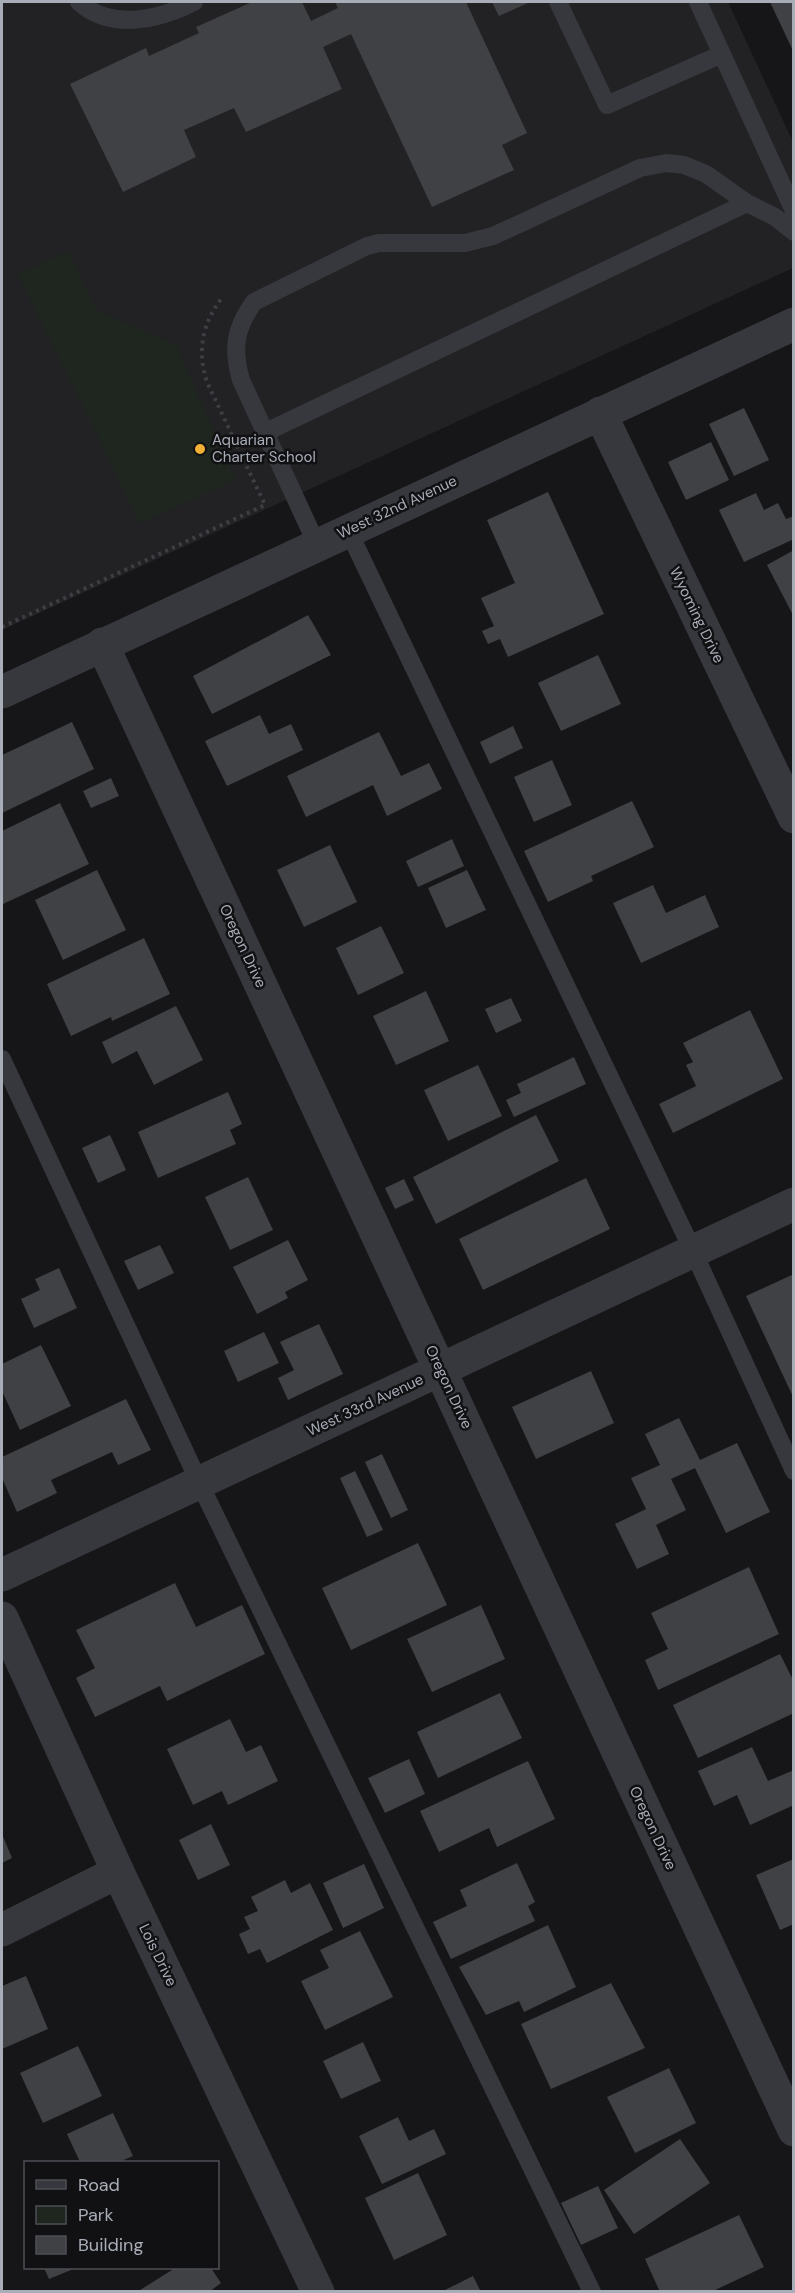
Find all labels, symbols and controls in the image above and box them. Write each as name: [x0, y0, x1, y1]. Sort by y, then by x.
place label: Aquarian Charter School: [212, 430, 316, 467]
marker: Aquarian Charter School: [193, 442, 207, 456]
street label: West 32nd Avenue: [334, 471, 460, 543]
street label: Wyoming Drive: [665, 564, 729, 666]
street label: Oregon Drive: [215, 901, 271, 991]
street label: Oregon Drive: [421, 1342, 477, 1432]
street label: West 33rd Avenue: [303, 1369, 427, 1441]
street label: Oregon Drive: [625, 1783, 681, 1873]
street label: Lois Drive: [134, 1920, 182, 1990]
legend: [24, 2161, 219, 2269]
text: Road: [78, 2173, 120, 2197]
text: Park: [78, 2203, 114, 2227]
text: Building: [78, 2233, 143, 2257]

